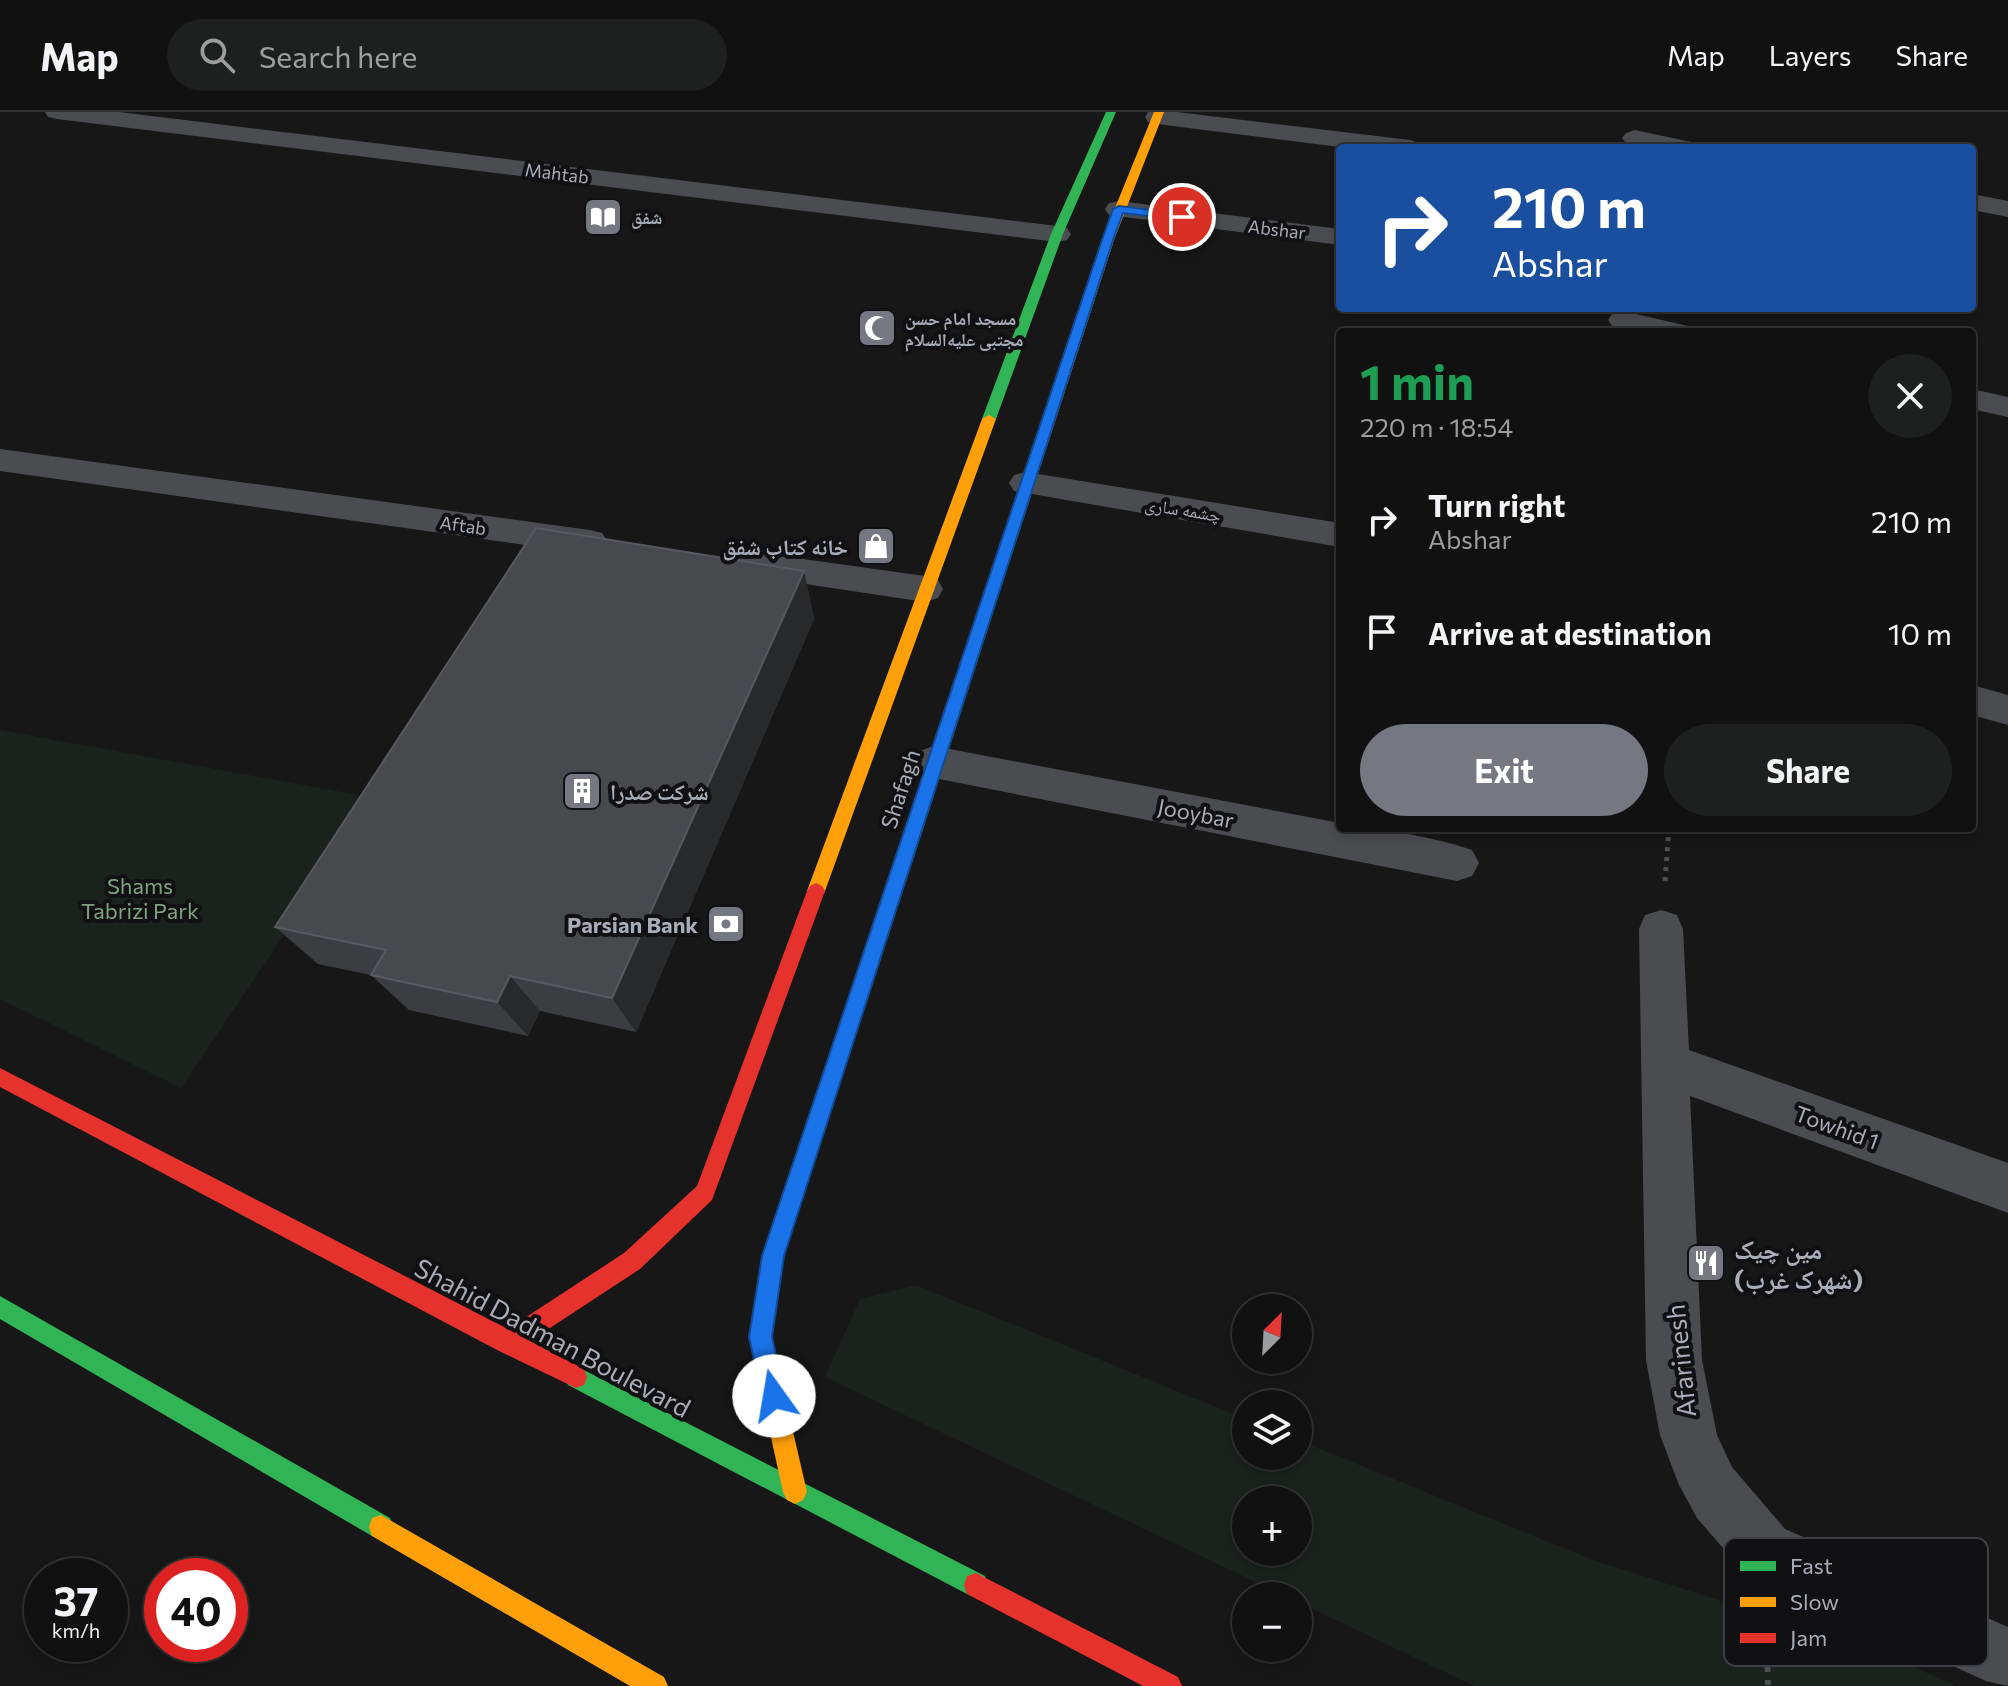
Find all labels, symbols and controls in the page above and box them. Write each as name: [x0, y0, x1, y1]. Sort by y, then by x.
search box: [167, 19, 727, 91]
text: Map: [40, 32, 119, 79]
icon: search: [195, 33, 239, 77]
text: Search here: [259, 37, 417, 74]
text: Map: [1667, 38, 1725, 72]
text: Layers: [1769, 38, 1851, 72]
text: Share: [1895, 38, 1968, 72]
street label: Mahtab: [524, 158, 590, 188]
text: 210 m: [1492, 171, 1646, 240]
icon: right: [1360, 176, 1464, 280]
pin: [1148, 183, 1216, 251]
icon: arrive: [1160, 195, 1204, 239]
library icon: شفق: [582, 196, 624, 238]
place label: شفق: [631, 206, 662, 229]
street label: Abshar: [1247, 215, 1307, 243]
text: Abshar: [1492, 240, 1608, 284]
mosque icon: مسجد امام حسن مجتبی علیه‌السلام: [856, 307, 898, 349]
place label: مسجد امام حسن مجتبی علیه‌السلام: [905, 307, 1023, 352]
text: 1 min: [1360, 351, 1474, 410]
button: close: [1868, 354, 1952, 438]
text: 220 m · 18:54: [1360, 411, 1513, 442]
text: Turn right: [1428, 486, 1565, 523]
street label: چشمه ساری: [1143, 492, 1223, 527]
icon: right: [1360, 498, 1404, 542]
text: 210 m: [1871, 502, 1952, 539]
street label: Aftab: [438, 511, 488, 539]
text: Abshar: [1428, 523, 1512, 554]
shop icon: خانه کتاب شفق: [855, 525, 897, 567]
place label: خانه کتاب شفق: [723, 533, 848, 561]
icon: arrive: [1360, 610, 1404, 654]
text: Arrive at destination: [1428, 614, 1712, 651]
text: 10 m: [1888, 614, 1952, 651]
button: Exit: [1360, 724, 1648, 816]
button: Share: [1664, 724, 1952, 816]
street label: Shafagh: [875, 746, 925, 832]
building icon: شرکت صدرا: [561, 770, 603, 812]
place label: شرکت صدرا: [610, 778, 709, 805]
street label: Jooybar: [1156, 792, 1237, 834]
park label: Shams Tabrizi Park: [81, 872, 199, 924]
bank icon: Parsian Bank: [705, 903, 747, 945]
place label: Parsian Bank: [567, 911, 698, 938]
street label: Towhid 1: [1791, 1099, 1883, 1155]
place label: مین چیک (شهرک غرب): [1734, 1233, 1863, 1295]
restaurant icon: مین چیک (شهرک غرب): [1685, 1242, 1727, 1284]
street label: Shahid Dadman Boulevard: [410, 1251, 696, 1423]
north arrow: [1232, 1294, 1312, 1374]
map controls: [1232, 1294, 1312, 1662]
street label: Afarinesh: [1659, 1303, 1701, 1419]
position arrow: [732, 1354, 816, 1438]
button: layers: [1232, 1390, 1312, 1470]
button: +: [1232, 1486, 1312, 1566]
legend: [1724, 1538, 1988, 1666]
text: Fast: [1790, 1552, 1833, 1579]
speed limit sign: 40: [144, 1558, 248, 1662]
text: 37: [54, 1575, 98, 1624]
button: −: [1232, 1582, 1312, 1662]
text: Slow: [1790, 1588, 1839, 1615]
text: km/h: [52, 1618, 100, 1642]
text: Jam: [1790, 1624, 1827, 1651]

